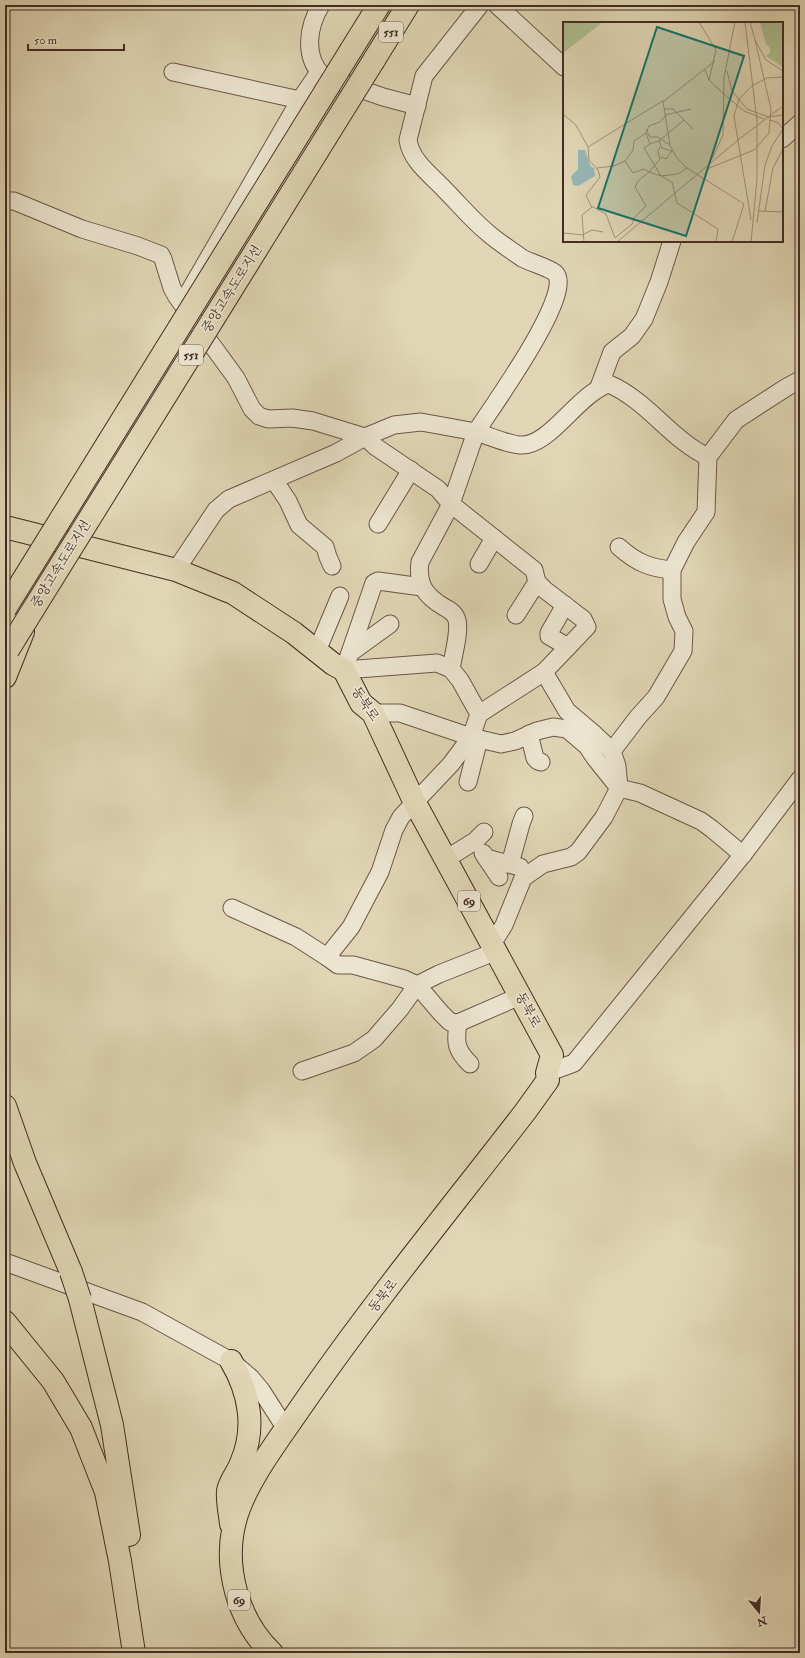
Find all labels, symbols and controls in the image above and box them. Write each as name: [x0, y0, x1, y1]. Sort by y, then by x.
road number: 551: [379, 22, 403, 42]
inset map: [563, 22, 783, 242]
scale bar: [28, 26, 124, 52]
text: 50 m: [34, 33, 58, 48]
street label: 중앙고속도로지선: [199, 242, 265, 336]
road number: 551: [179, 345, 203, 365]
street label: 중앙고속도로지선: [28, 517, 94, 611]
street label: 동북로: [348, 684, 382, 724]
road number: 69: [458, 891, 480, 911]
street label: 동북로: [512, 990, 544, 1031]
street label: 동북로: [365, 1276, 401, 1316]
road number: 69: [228, 1590, 250, 1610]
north arrow: [739, 1592, 779, 1632]
text: N: [754, 1613, 770, 1629]

